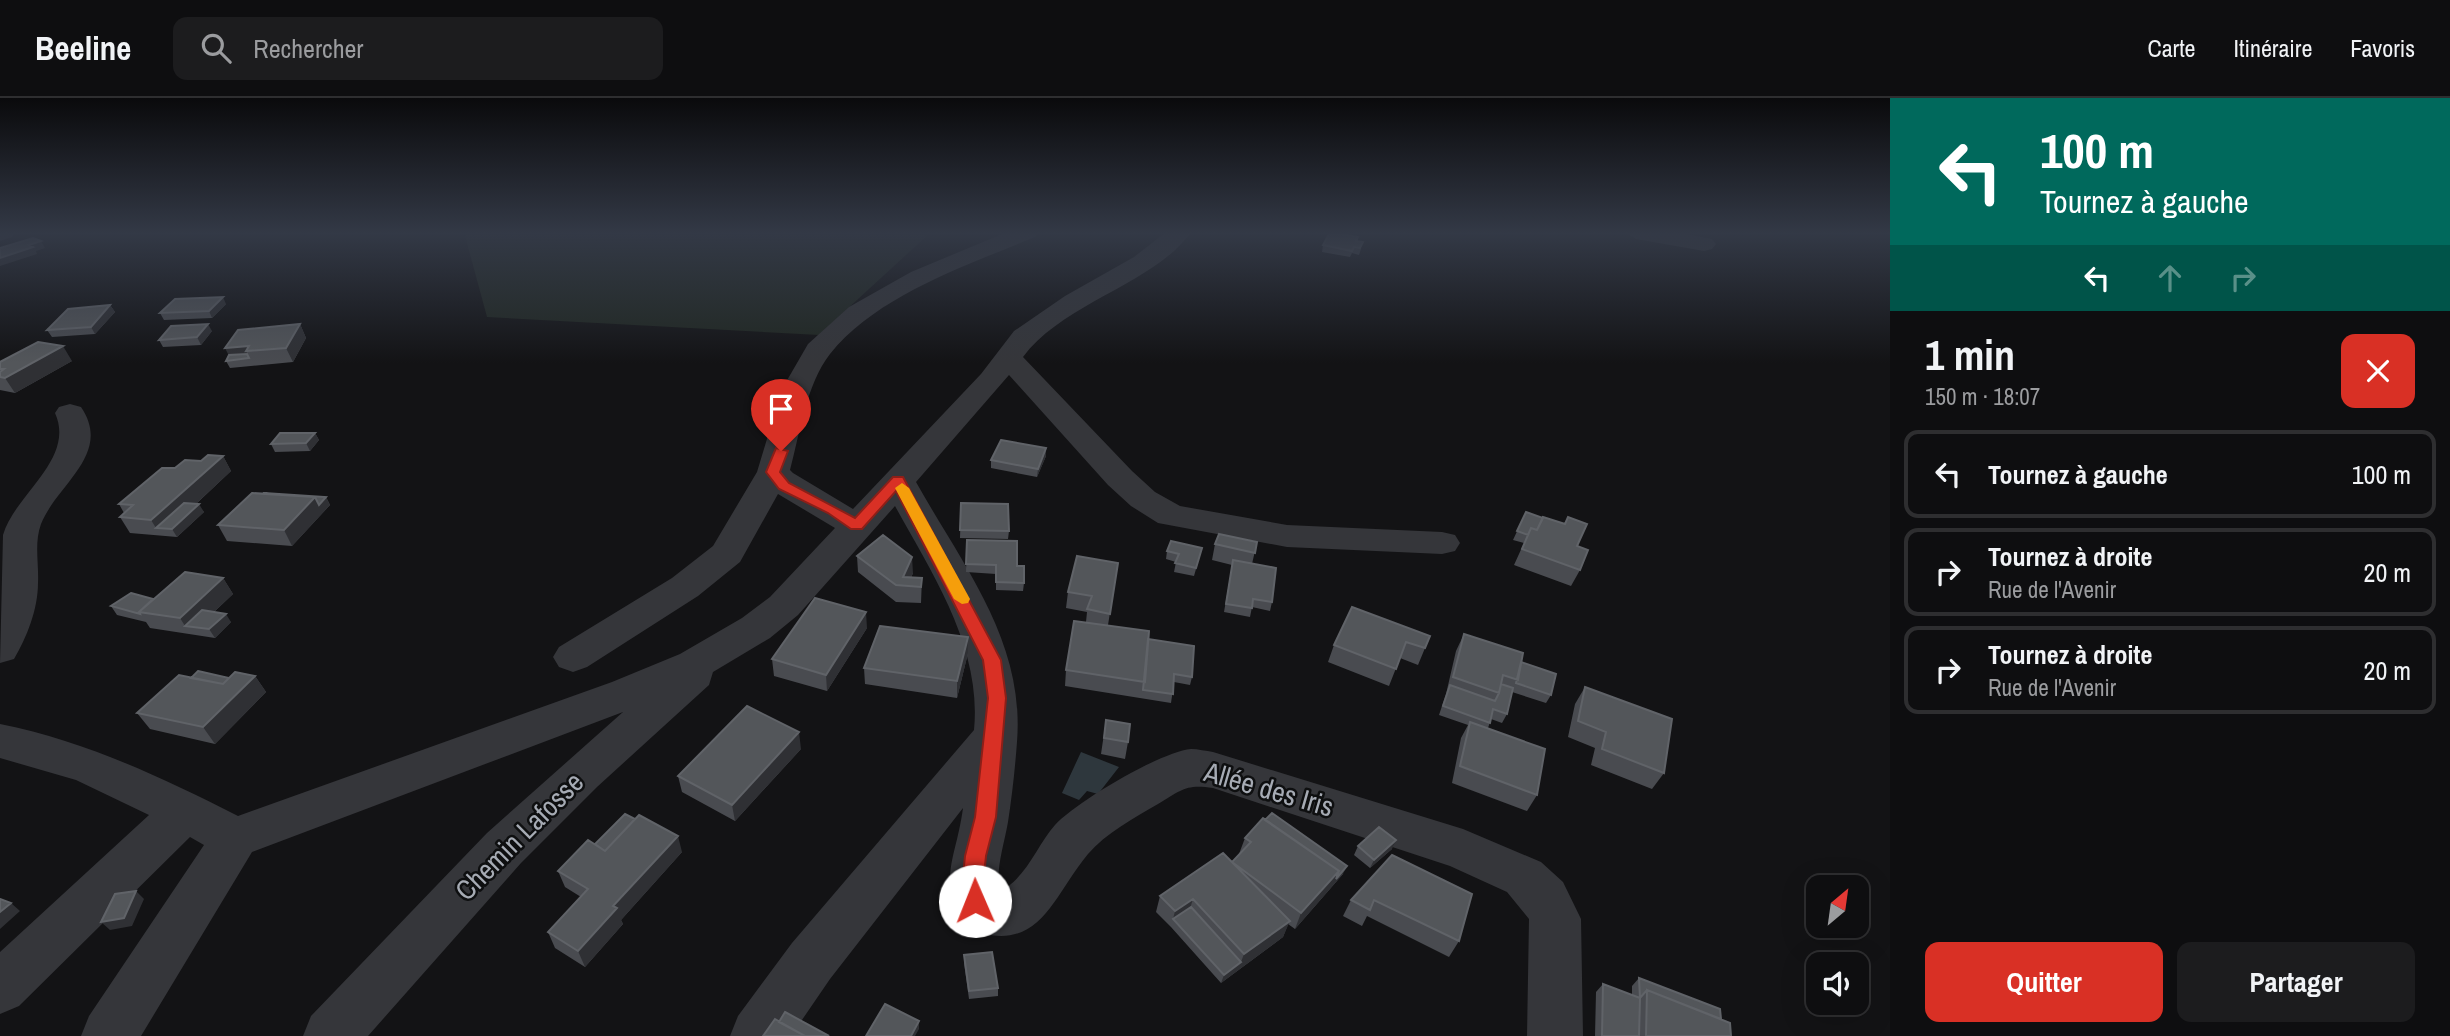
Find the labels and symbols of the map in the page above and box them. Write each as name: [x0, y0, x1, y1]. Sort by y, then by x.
pin: [751, 379, 811, 451]
street label: Allée des Iris: [1199, 752, 1338, 826]
street label: Chemin Lafosse: [446, 763, 592, 909]
position arrow: [938, 864, 1012, 938]
north arrow: [1806, 875, 1869, 938]

